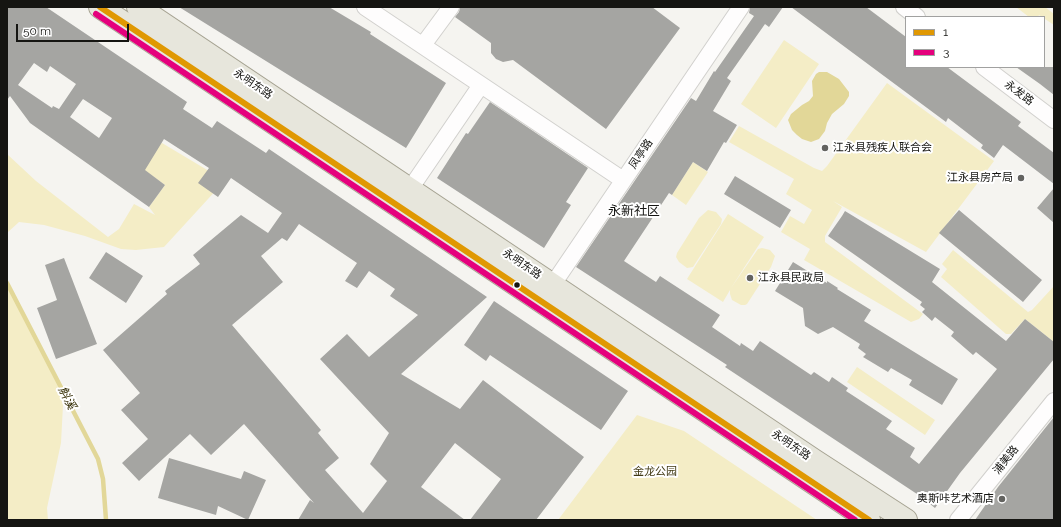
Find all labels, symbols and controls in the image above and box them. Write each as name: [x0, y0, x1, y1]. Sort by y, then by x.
scale bar: [18, 16, 131, 42]
legend: [905, 16, 1045, 68]
text: 50 m: [23, 24, 51, 38]
text: 1: [943, 25, 948, 39]
text: 3: [943, 45, 949, 59]
street label: 永明东路: [231, 66, 275, 102]
street label: 永发路: [1002, 78, 1036, 108]
street label: 凤亭路: [626, 137, 656, 171]
place label: 江永县残疾人联合会: [833, 141, 932, 155]
marker: 江永县残疾人联合会: [820, 143, 830, 153]
place label: 江永县房产局: [947, 171, 1013, 185]
marker: 江永县房产局: [1016, 173, 1026, 183]
district label: 永新社区: [608, 203, 660, 219]
street label: 永明东路: [500, 246, 544, 282]
place label: 江永县民政局: [758, 271, 824, 285]
marker: 江永县民政局: [745, 273, 755, 283]
unlabelled marker: [512, 280, 522, 290]
water label: 斛溪: [55, 384, 79, 412]
street label: 永明东路: [769, 427, 813, 463]
street label: 浦美路: [990, 443, 1022, 477]
park label: 金龙公园: [633, 465, 677, 479]
place label: 奥斯咔艺术酒店: [917, 492, 994, 506]
marker: 奥斯咔艺术酒店: [997, 494, 1007, 504]

